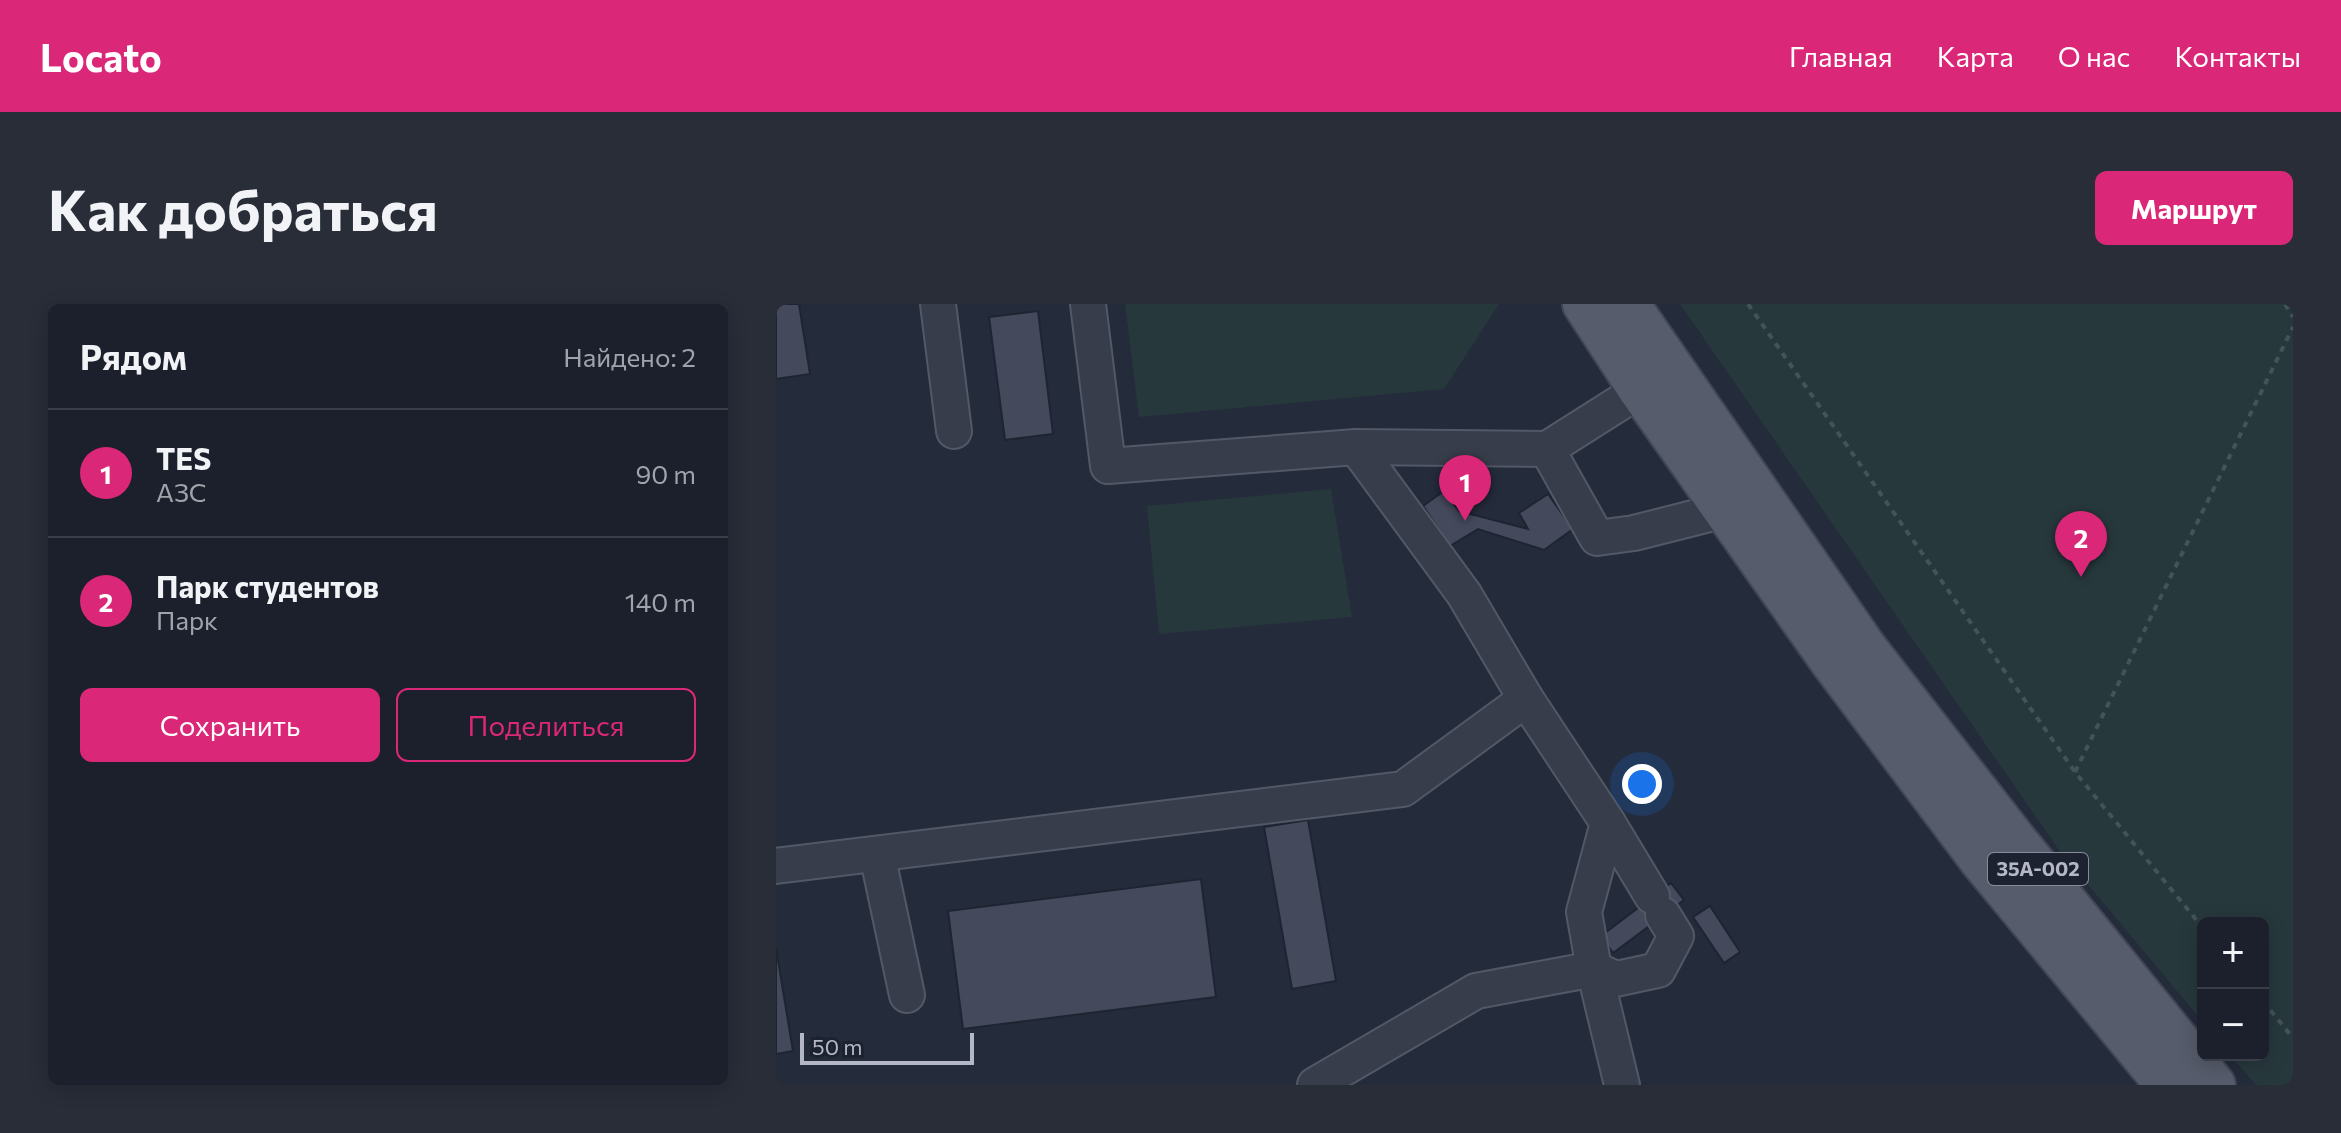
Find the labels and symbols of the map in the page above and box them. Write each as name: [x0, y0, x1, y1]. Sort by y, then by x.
pin: 1: [1439, 455, 1491, 521]
pin: 2: [2055, 511, 2107, 577]
your location: [1622, 764, 1662, 804]
road number: 35А-002: [1988, 853, 2088, 885]
scale bar: [800, 1029, 974, 1065]

